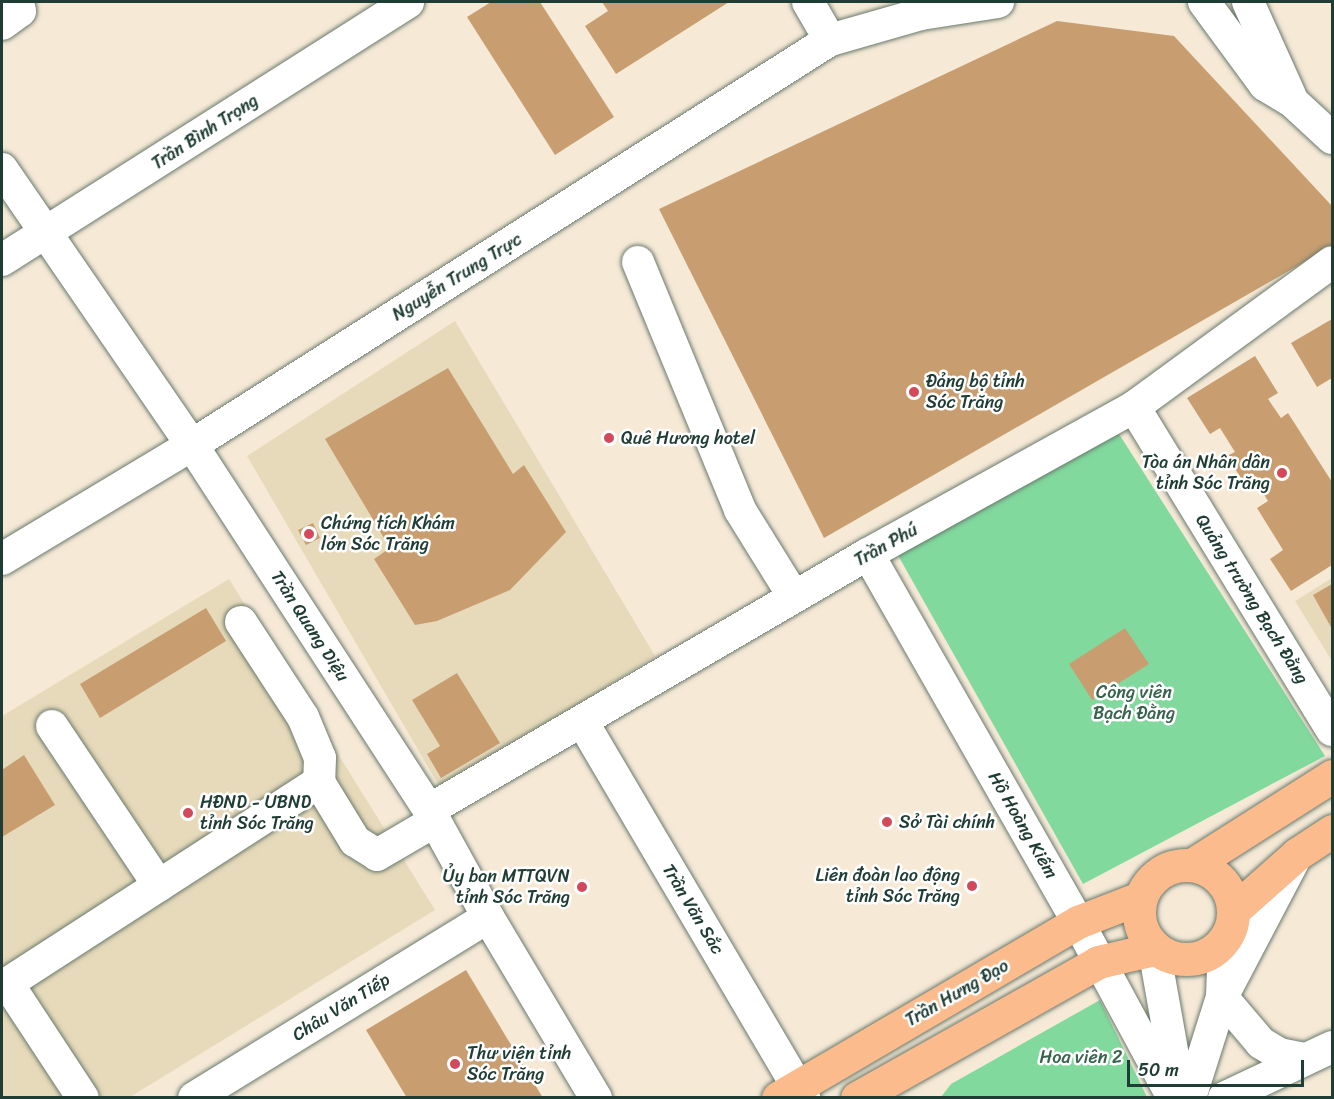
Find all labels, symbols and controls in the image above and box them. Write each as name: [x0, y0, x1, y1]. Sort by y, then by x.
street label: Trần Bình Trọng: [148, 89, 262, 175]
street label: Nguyễn Trung Trực: [388, 228, 526, 326]
place label: Đảng bộ tỉnh Sóc Trăng: [926, 371, 1025, 413]
marker: Đảng bộ tỉnh Sóc Trăng: [907, 385, 921, 399]
place label: Quê Hương hotel: [621, 427, 755, 449]
marker: Quê Hương hotel: [602, 431, 616, 445]
place label: Tòa án Nhân dân tỉnh Sóc Trăng: [1142, 452, 1270, 494]
marker: Tòa án Nhân dân tỉnh Sóc Trăng: [1275, 466, 1289, 480]
street label: Quảng trường Bạch Đằng: [1191, 510, 1313, 688]
place label: Chứng tích Khám lớn Sóc Trăng: [321, 513, 456, 556]
street label: Trần Phú: [851, 519, 921, 571]
marker: Chứng tích Khám lớn Sóc Trăng: [302, 527, 316, 541]
street label: Trần Quang Diệu: [266, 567, 354, 685]
park label: Công viên Bạch Đằng: [1093, 682, 1175, 724]
street label: Hồ Hoàng Kiếm: [984, 768, 1062, 882]
place label: HĐND - UBND tỉnh Sóc Trăng: [200, 792, 314, 834]
marker: HĐND - UBND tỉnh Sóc Trăng: [181, 806, 195, 820]
place label: Sở Tài chính: [899, 811, 995, 833]
marker: Sở Tài chính: [880, 815, 894, 829]
street label: Trần Văn Sắc: [658, 860, 728, 958]
place label: Liên đoàn lao động tỉnh Sóc Trăng: [816, 865, 960, 908]
place label: Ủy ban MTTQVN tỉnh Sóc Trăng: [443, 866, 570, 908]
marker: Liên đoàn lao động tỉnh Sóc Trăng: [965, 879, 979, 893]
marker: Ủy ban MTTQVN tỉnh Sóc Trăng: [575, 880, 589, 894]
street label: Trần Hưng Đạo: [902, 955, 1012, 1031]
street label: Châu Văn Tiếp: [288, 969, 394, 1045]
place label: Thư viện tỉnh Sóc Trăng: [467, 1043, 571, 1086]
park label: Hoa viên 2: [1040, 1046, 1122, 1068]
scale bar: [1130, 1048, 1307, 1086]
text: 50 m: [1138, 1054, 1179, 1086]
marker: Thư viện tỉnh Sóc Trăng: [448, 1057, 462, 1071]

